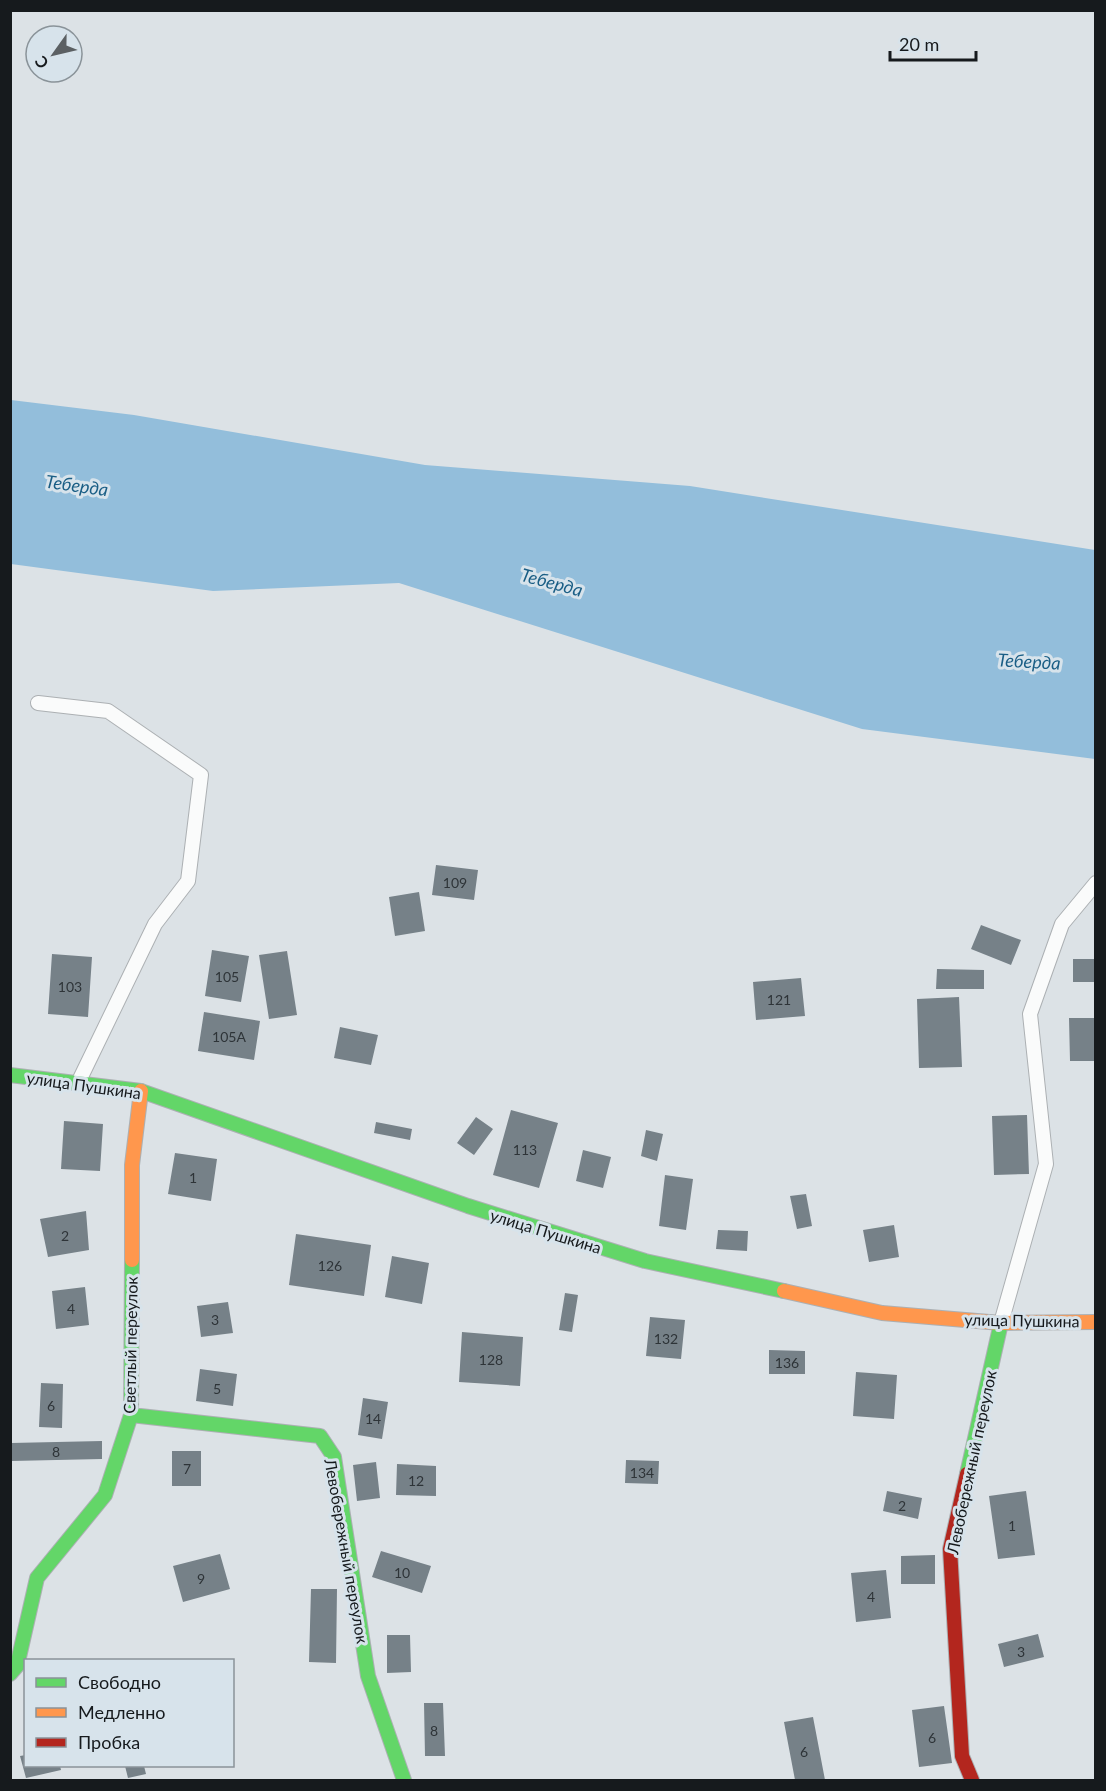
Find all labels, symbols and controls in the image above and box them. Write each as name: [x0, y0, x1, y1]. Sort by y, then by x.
north arrow: [24, 24, 84, 84]
scale bar: [890, 24, 976, 62]
text: 20 m: [899, 33, 939, 55]
text: С: [30, 53, 52, 72]
water label: Теберда: [44, 470, 110, 500]
water label: Теберда: [519, 563, 585, 601]
water label: Теберда: [997, 648, 1061, 674]
house number: 109: [443, 874, 467, 891]
house number: 105: [215, 968, 239, 985]
house number: 103: [58, 978, 82, 995]
house number: 121: [767, 991, 791, 1008]
house number: 105А: [212, 1028, 246, 1045]
street label: улица Пушкина: [26, 1068, 142, 1102]
house number: 113: [513, 1141, 537, 1158]
house number: 1: [189, 1169, 197, 1186]
street label: улица Пушкина: [488, 1205, 604, 1257]
house number: 2: [61, 1227, 69, 1244]
house number: 126: [318, 1257, 342, 1274]
street label: Светлый переулок: [119, 1275, 141, 1414]
house number: 4: [67, 1300, 75, 1317]
street label: улица Пушкина: [964, 1309, 1080, 1331]
house number: 3: [211, 1311, 219, 1328]
house number: 132: [654, 1330, 678, 1347]
house number: 128: [479, 1351, 503, 1368]
house number: 136: [775, 1354, 799, 1371]
street label: Левобережный переулок: [942, 1368, 1000, 1557]
house number: 5: [213, 1380, 221, 1397]
house number: 6: [47, 1397, 55, 1414]
house number: 14: [365, 1410, 381, 1427]
house number: 8: [52, 1443, 60, 1460]
street label: Левобережный переулок: [321, 1456, 373, 1646]
house number: 7: [183, 1460, 191, 1477]
house number: 134: [630, 1464, 654, 1481]
house number: 12: [408, 1472, 424, 1489]
house number: 2: [898, 1497, 906, 1514]
house number: 1: [1008, 1517, 1016, 1534]
house number: 10: [394, 1564, 410, 1581]
house number: 9: [197, 1570, 205, 1587]
house number: 4: [867, 1588, 875, 1605]
house number: 3: [1017, 1643, 1025, 1660]
legend: [24, 1659, 234, 1767]
text: Свободно: [78, 1671, 161, 1693]
text: Медленно: [78, 1701, 166, 1723]
house number: 8: [430, 1722, 438, 1739]
house number: 6: [928, 1729, 936, 1746]
text: Пробка: [78, 1731, 140, 1753]
house number: 6: [800, 1743, 808, 1760]

